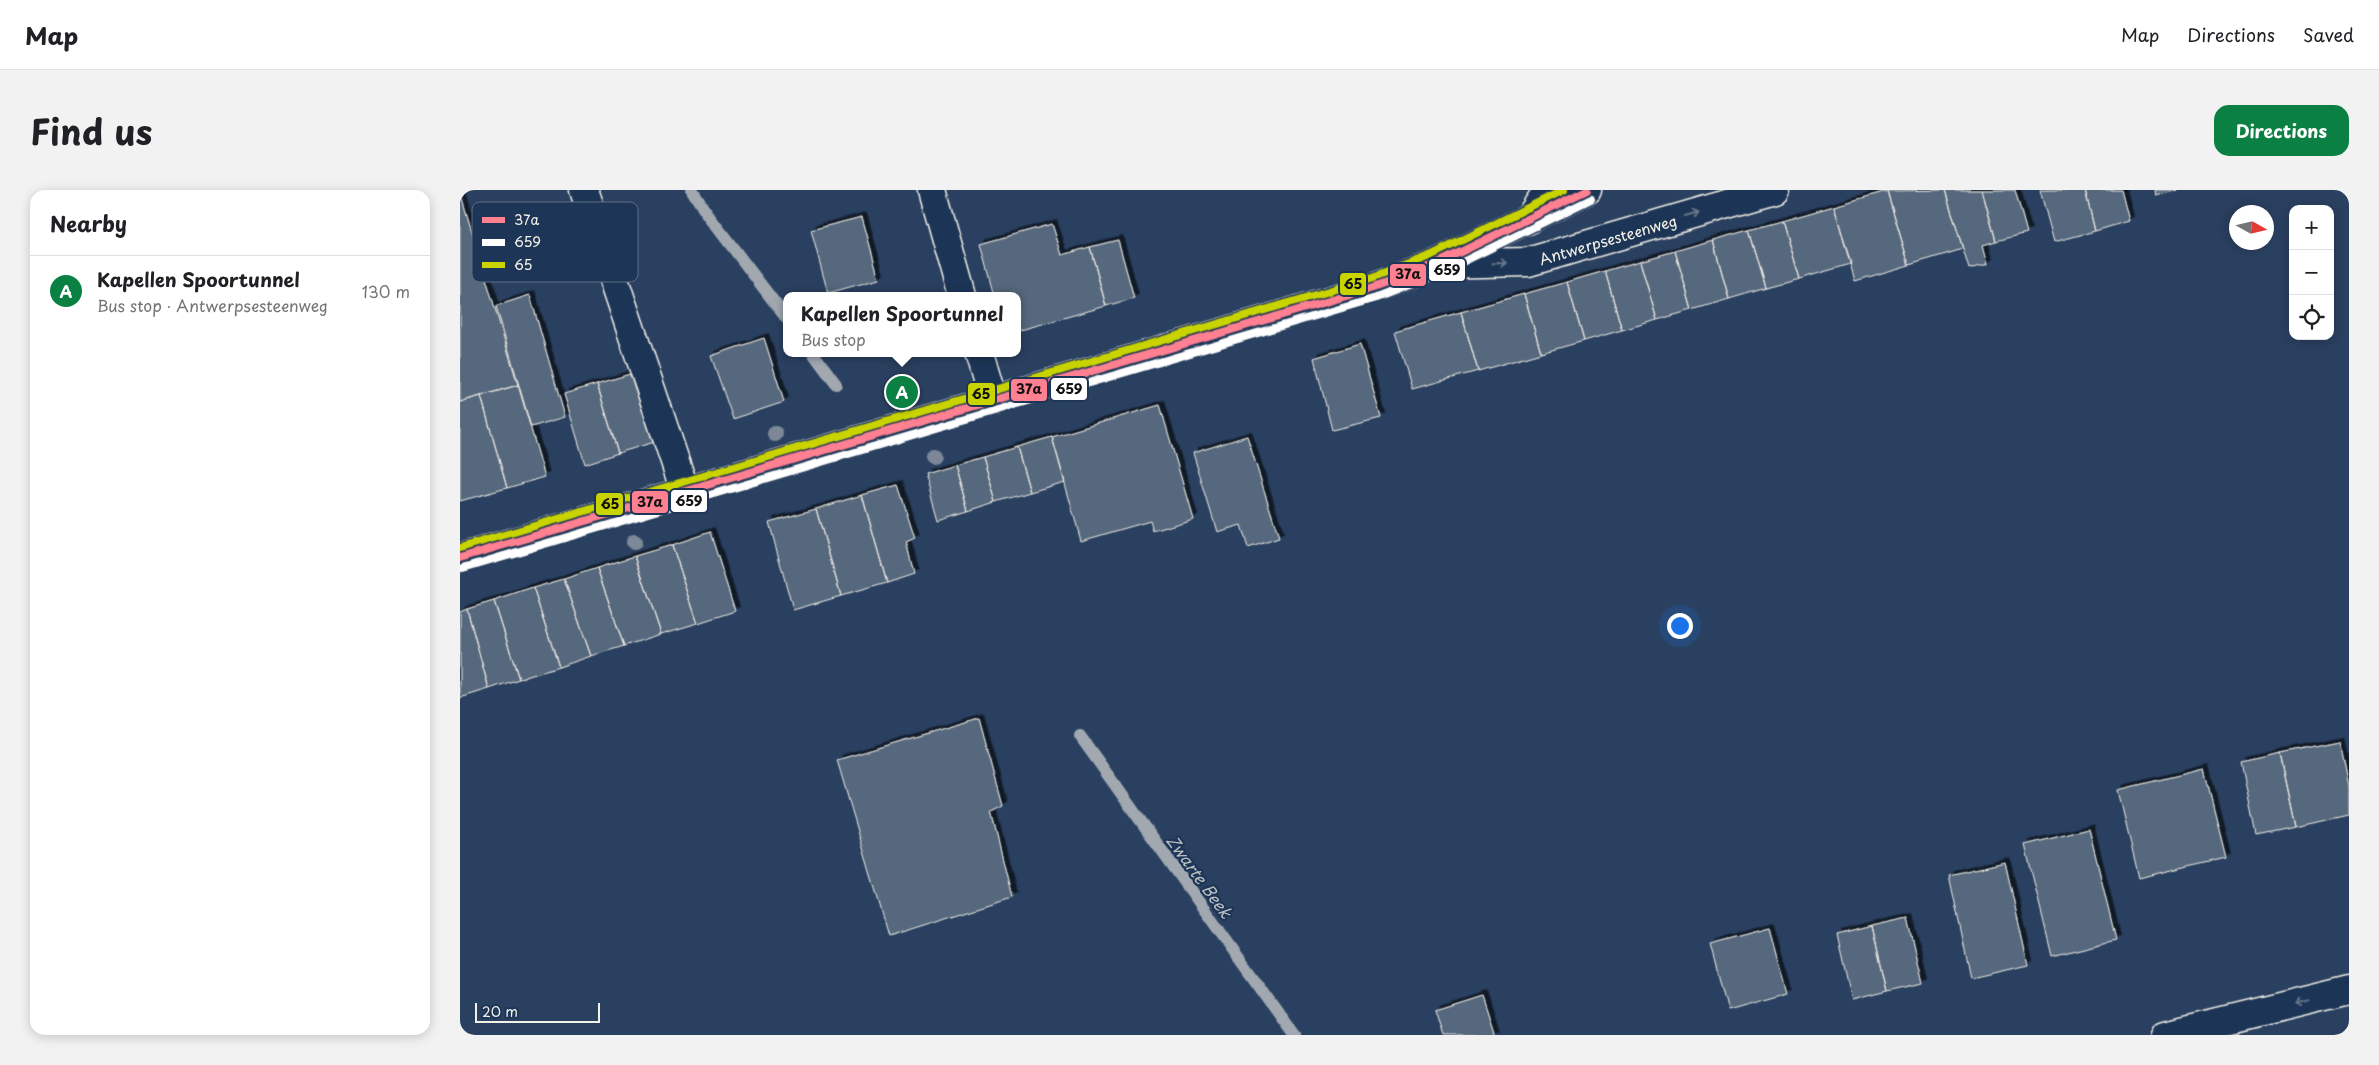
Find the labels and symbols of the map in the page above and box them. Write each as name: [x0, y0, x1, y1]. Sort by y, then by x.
legend: [472, 202, 638, 282]
north arrow: [2229, 205, 2274, 250]
street label: Antwerpsesteenweg: [1536, 208, 1679, 270]
text: 37a: [514, 209, 539, 230]
one-way arrow: [1684, 209, 1700, 219]
text: 659: [514, 231, 541, 252]
text: 65: [514, 254, 533, 275]
line badge: 659: [1428, 258, 1466, 282]
one-way arrow: [1491, 258, 1507, 268]
text: 659: [1434, 259, 1461, 280]
line badge: 37a: [1389, 263, 1427, 287]
text: 37a: [1395, 263, 1421, 284]
line badge: 65: [1339, 272, 1367, 296]
text: 65: [1344, 273, 1362, 294]
pin: A: [886, 373, 918, 411]
line badge: 659: [1050, 377, 1088, 401]
line badge: 37a: [1010, 378, 1048, 402]
text: 37a: [1016, 378, 1042, 399]
text: 659: [1056, 378, 1083, 399]
line badge: 65: [967, 382, 996, 406]
text: 65: [972, 383, 990, 404]
line badge: 659: [670, 489, 708, 513]
line badge: 37a: [631, 490, 669, 514]
text: 659: [676, 490, 703, 511]
text: 37a: [637, 491, 663, 512]
line badge: 65: [595, 492, 624, 516]
text: 65: [601, 493, 619, 514]
your location: [1667, 613, 1693, 639]
water label: Zwarte Beek: [1162, 829, 1239, 924]
one-way arrow: [2294, 998, 2310, 1007]
scale bar: [475, 1000, 600, 1023]

